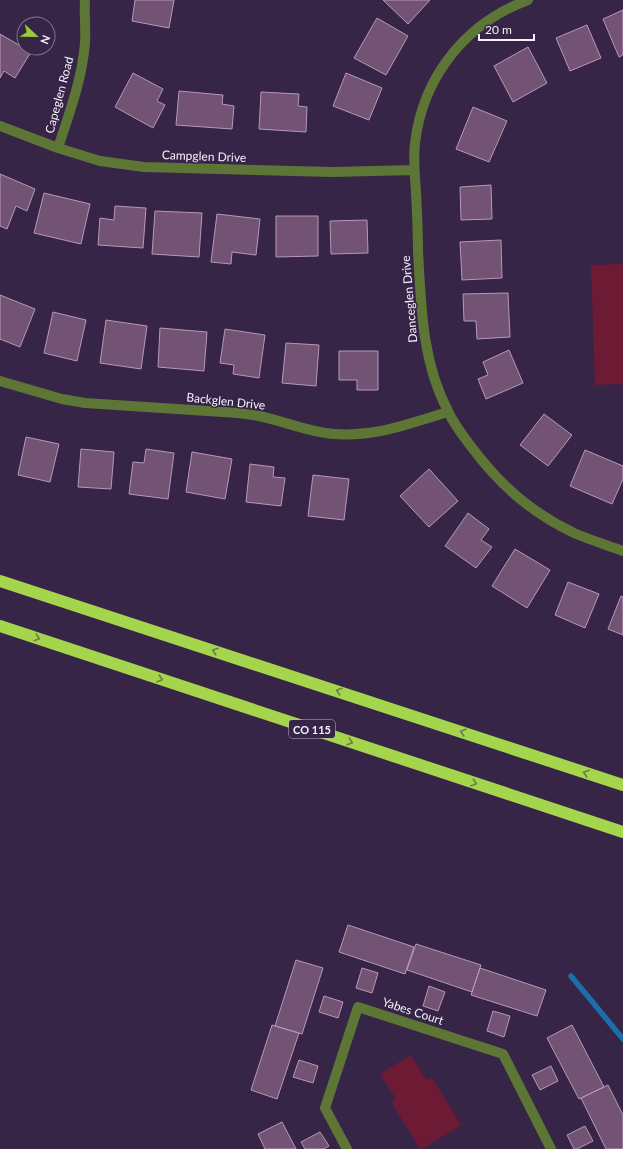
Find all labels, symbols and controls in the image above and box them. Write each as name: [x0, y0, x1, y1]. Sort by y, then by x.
north arrow: [16, 16, 56, 56]
scale bar: [479, 16, 534, 42]
text: 20 m: [485, 22, 512, 37]
text: N: [38, 34, 53, 46]
street label: Capeglen Road: [42, 55, 76, 135]
street label: Campglen Drive: [162, 147, 246, 165]
street label: Danceglen Drive: [398, 255, 420, 343]
street label: Backglen Drive: [186, 389, 266, 413]
one-way arrow: [33, 633, 40, 642]
one-way arrow: [212, 647, 219, 656]
one-way arrow: [157, 674, 164, 683]
one-way arrow: [336, 687, 343, 696]
road number: CO 115: [289, 720, 335, 738]
one-way arrow: [459, 728, 466, 737]
one-way arrow: [347, 737, 354, 746]
one-way arrow: [583, 769, 590, 777]
one-way arrow: [470, 778, 477, 786]
street label: Yabes Court: [380, 994, 446, 1028]

